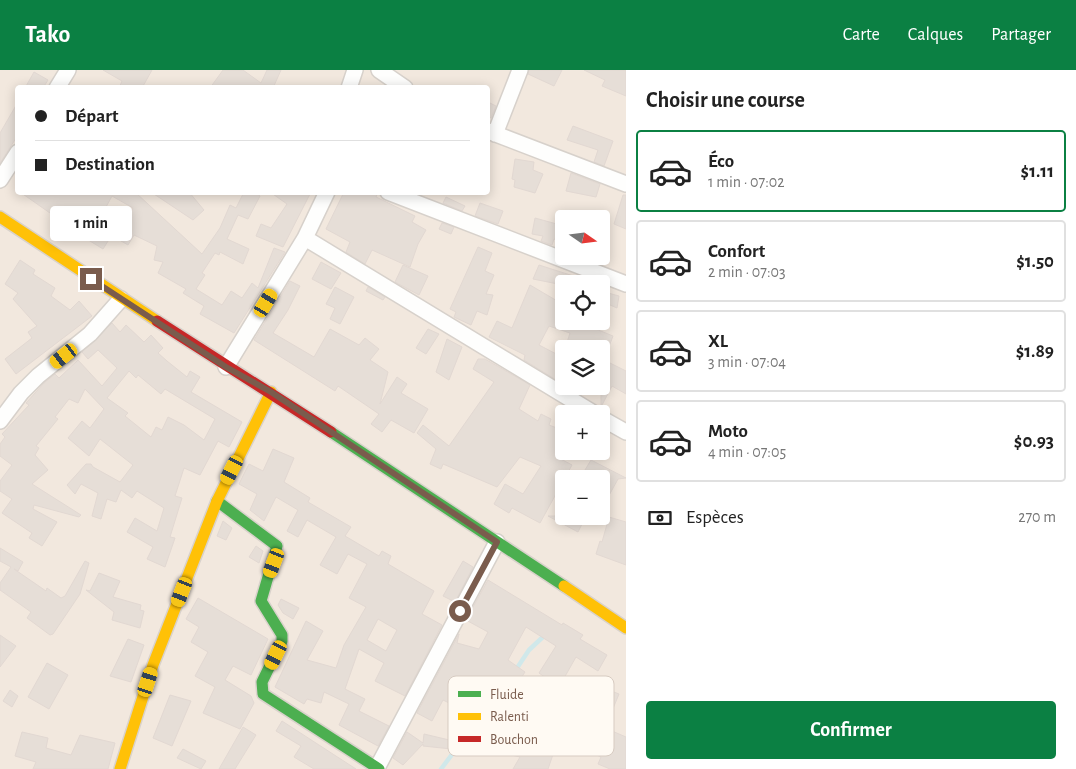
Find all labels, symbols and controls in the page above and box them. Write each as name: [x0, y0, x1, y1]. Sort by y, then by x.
text: Tako: [25, 23, 70, 47]
text: Carte: [843, 26, 880, 44]
text: Calques: [908, 26, 963, 44]
text: Partager: [991, 26, 1051, 44]
text: Choisir une course: [646, 89, 805, 111]
text: Départ: [65, 107, 118, 126]
icon: car: [648, 149, 693, 194]
text: Éco: [708, 152, 734, 171]
text: Destination: [65, 155, 155, 174]
text: $1.11: [1021, 162, 1054, 181]
text: 1 min · 07:02: [708, 174, 785, 190]
callout: 1 min: [50, 206, 132, 242]
north arrow: [555, 210, 610, 265]
map controls: [555, 210, 610, 525]
text: 1 min: [74, 215, 108, 231]
icon: car: [648, 239, 693, 284]
text: Confort: [708, 242, 765, 261]
text: $1.50: [1016, 252, 1054, 271]
text: 2 min · 07:03: [708, 264, 786, 280]
route end: [80, 268, 102, 290]
button: locate: [555, 275, 610, 330]
car: [251, 286, 280, 320]
icon: car: [648, 329, 693, 374]
text: XL: [708, 332, 728, 351]
button: layers: [555, 340, 610, 395]
car: [47, 341, 80, 371]
text: $1.89: [1016, 342, 1054, 361]
text: 3 min · 07:04: [708, 354, 786, 370]
button: +: [555, 405, 610, 460]
icon: car: [648, 419, 693, 464]
text: Moto: [708, 422, 748, 441]
text: $0.93: [1014, 432, 1054, 451]
text: 4 min · 07:05: [708, 444, 786, 460]
car: [218, 453, 245, 487]
button: −: [555, 470, 610, 525]
icon: cash: [646, 504, 674, 532]
text: Espèces: [686, 508, 744, 527]
text: 270 m: [1018, 509, 1056, 525]
car: [261, 546, 286, 580]
car: [169, 575, 194, 609]
route start: [449, 600, 471, 622]
car: [262, 638, 289, 672]
car: [136, 665, 159, 699]
legend: [448, 676, 614, 756]
text: Fluide: [490, 688, 524, 702]
button: Confirmer: [646, 701, 1056, 759]
text: Ralenti: [490, 710, 529, 724]
text: Bouchon: [490, 733, 538, 747]

